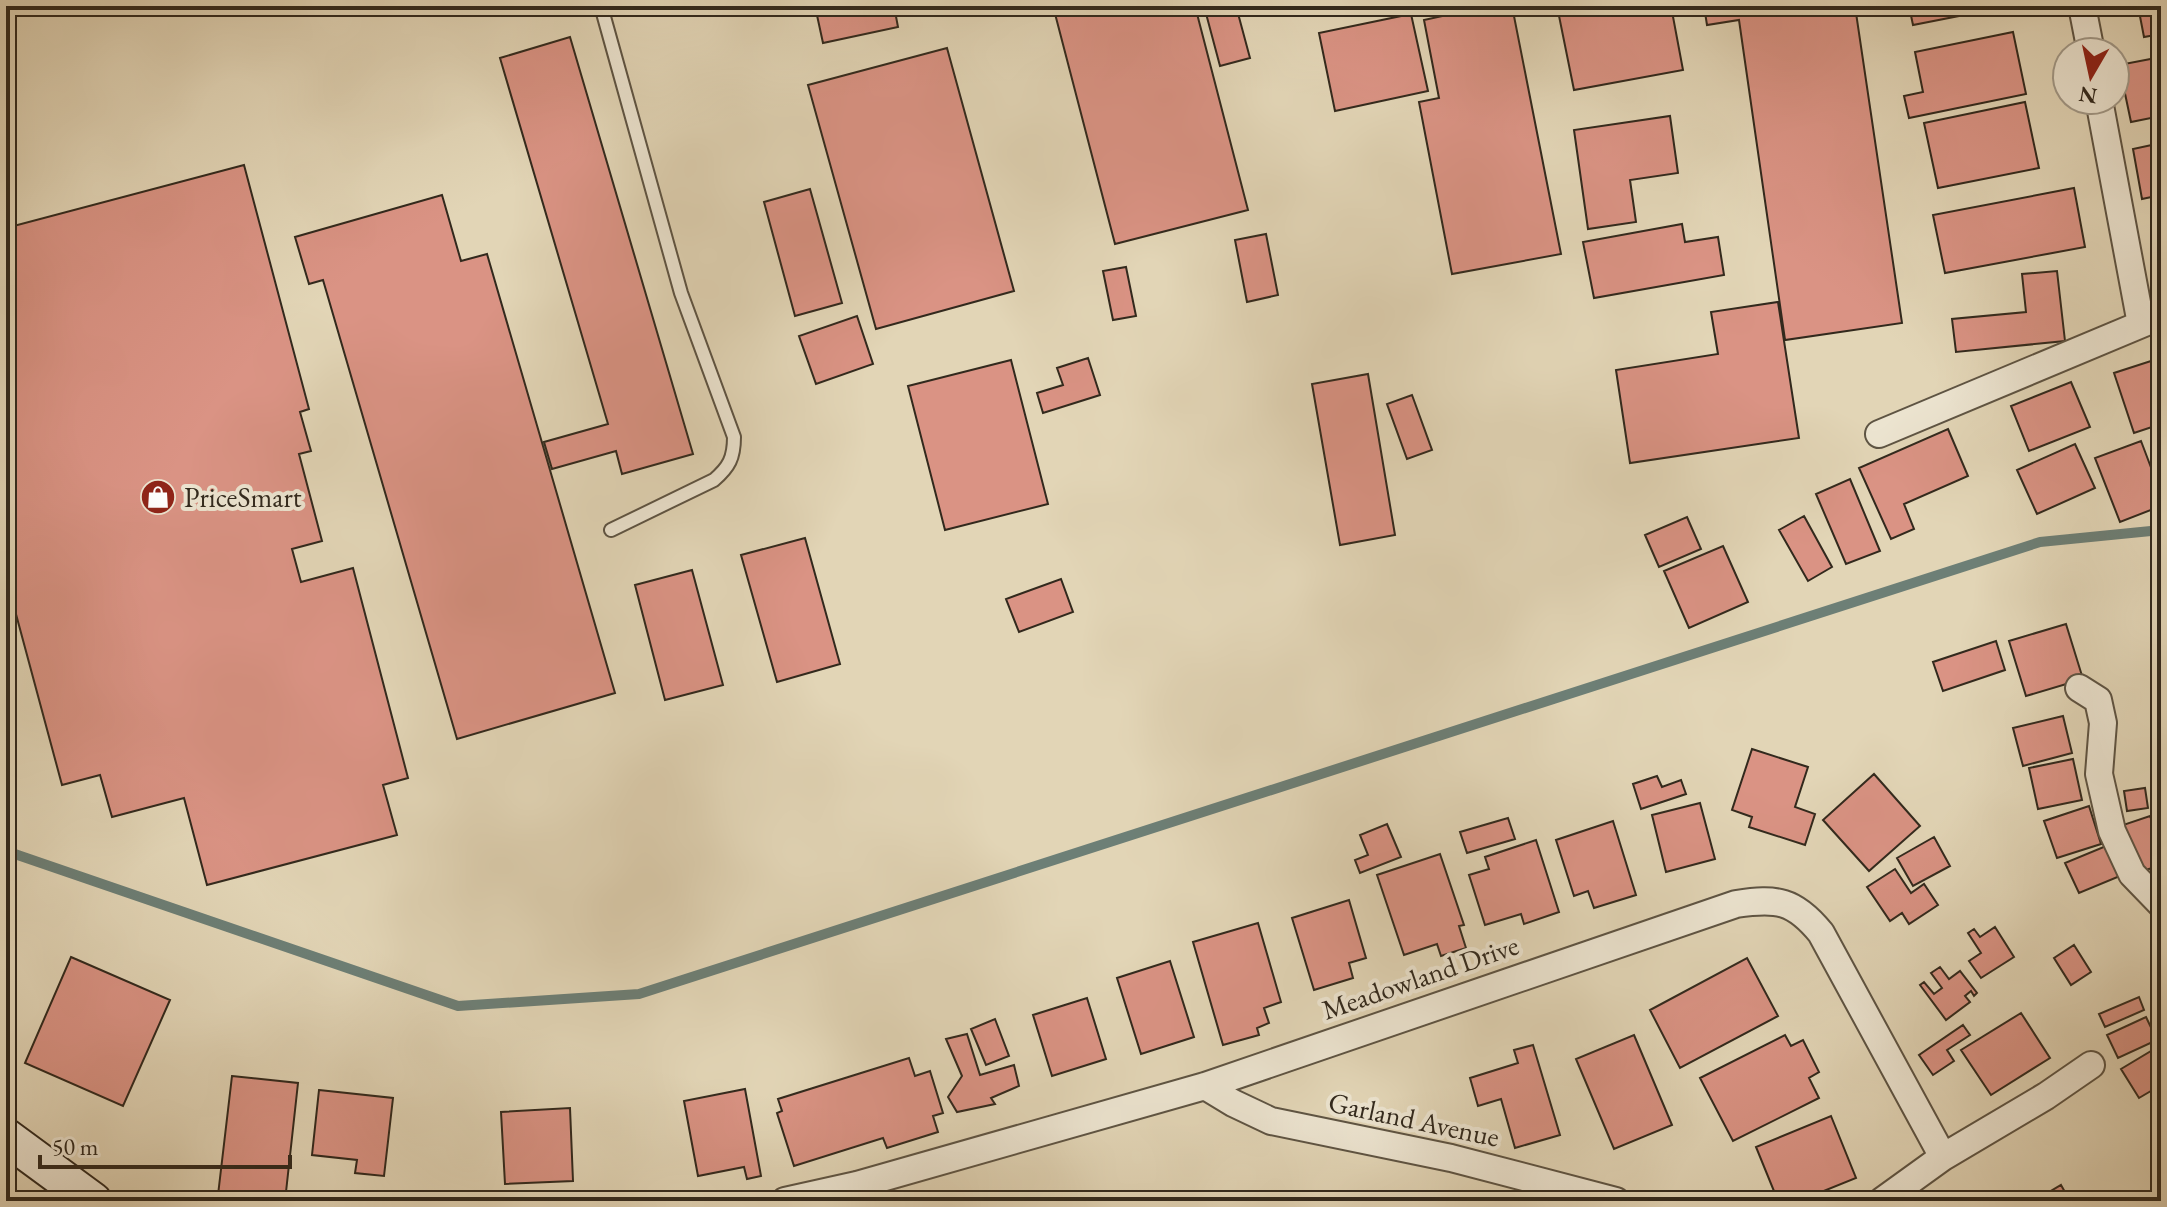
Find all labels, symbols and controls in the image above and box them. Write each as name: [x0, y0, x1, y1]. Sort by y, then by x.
north arrow: [2051, 36, 2131, 116]
text: N: [2077, 80, 2099, 111]
shop icon: PriceSmart: [139, 478, 177, 516]
place label: PriceSmart: [184, 479, 302, 515]
street label: Meadowland Drive: [1317, 926, 1523, 1028]
street label: Garland Avenue: [1325, 1083, 1503, 1155]
scale bar: [40, 1119, 290, 1169]
text: 50 m: [52, 1131, 99, 1162]

